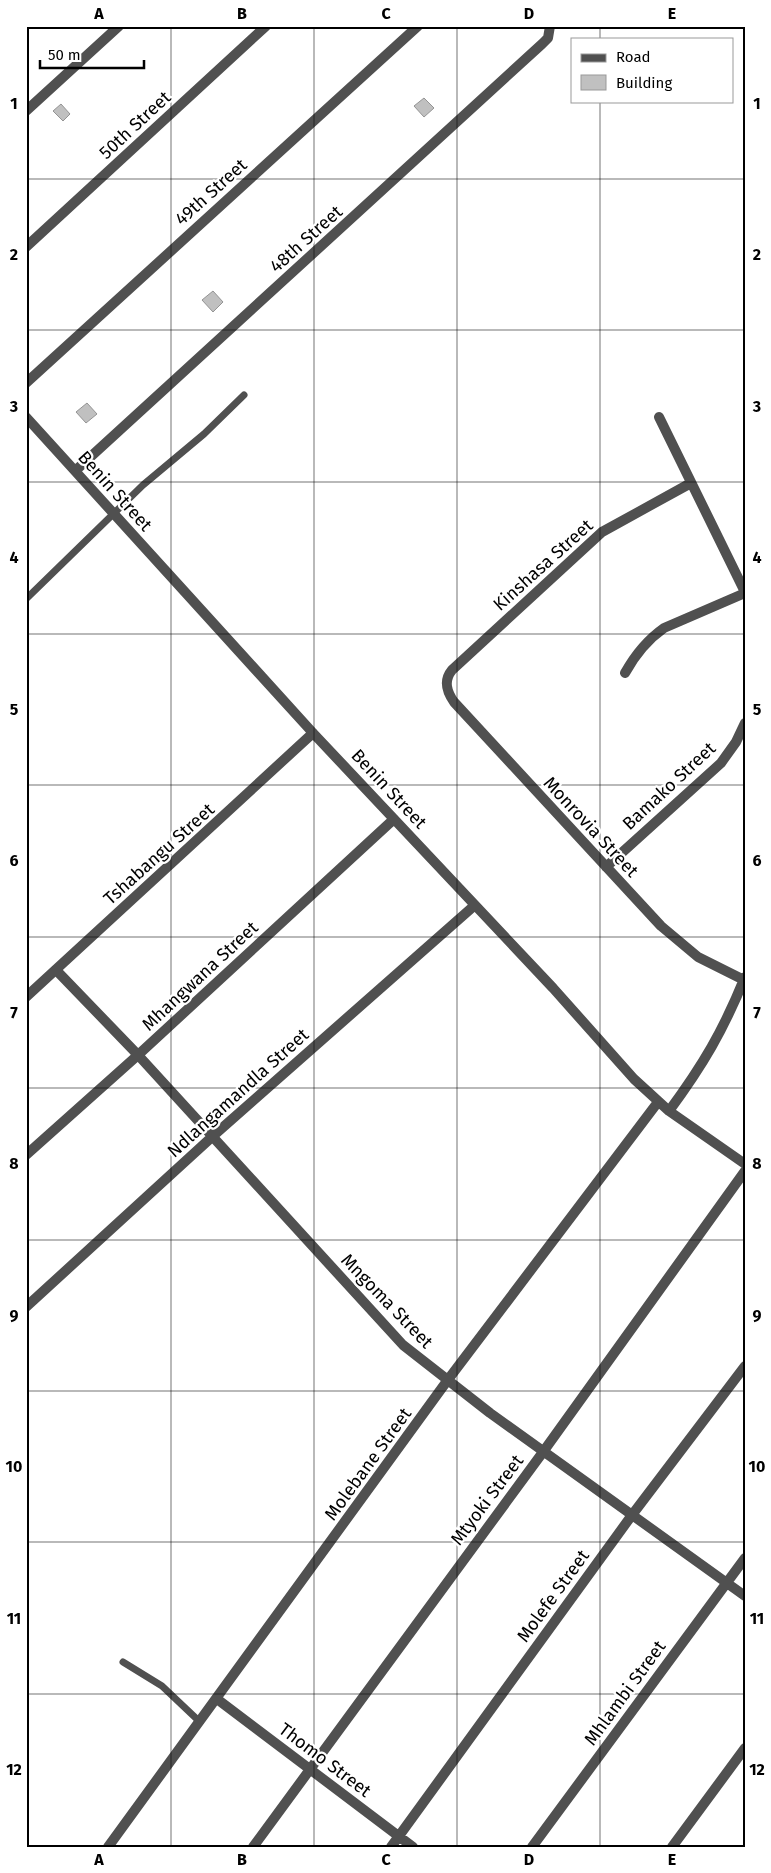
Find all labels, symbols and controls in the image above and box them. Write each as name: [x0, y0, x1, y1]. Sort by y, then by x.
text: A: [93, 4, 104, 23]
text: B: [237, 4, 247, 23]
text: C: [381, 4, 391, 23]
text: D: [524, 4, 534, 23]
text: E: [668, 4, 676, 23]
scale bar: [40, 38, 144, 70]
legend: [571, 38, 734, 102]
text: 50 m: [48, 46, 81, 64]
text: Road: [616, 48, 651, 66]
text: Building: [616, 74, 672, 92]
street label: 50th Street: [95, 86, 176, 164]
text: 1: [10, 94, 18, 113]
text: 1: [753, 94, 761, 113]
street label: 49th Street: [170, 154, 252, 230]
street label: 48th Street: [265, 200, 347, 277]
text: 2: [10, 245, 18, 264]
text: 2: [753, 245, 761, 264]
text: 3: [9, 397, 18, 416]
text: 3: [752, 397, 761, 416]
street label: Benin Street: [73, 446, 157, 536]
street label: Kinshasa Street: [489, 514, 598, 615]
text: 4: [9, 548, 19, 567]
text: 4: [752, 548, 762, 567]
text: 5: [10, 700, 19, 719]
text: 5: [753, 700, 762, 719]
street label: Bamako Street: [618, 737, 720, 835]
street label: Benin Street: [347, 745, 432, 834]
street label: Monrovia Street: [539, 772, 643, 882]
street label: Tshabangu Street: [99, 798, 219, 909]
text: 6: [9, 851, 19, 870]
text: 6: [752, 851, 762, 870]
street label: Mhangwana Street: [137, 916, 263, 1035]
text: 7: [10, 1003, 18, 1022]
text: 7: [753, 1003, 761, 1022]
street label: Ndlangamandla Street: [163, 1023, 314, 1162]
text: 8: [9, 1154, 19, 1173]
text: 8: [752, 1154, 762, 1173]
street label: Mngoma Street: [336, 1249, 438, 1353]
text: 9: [10, 1306, 19, 1325]
text: 9: [753, 1306, 762, 1325]
street label: Molebane Street: [320, 1403, 417, 1525]
street label: Mtyoki Street: [446, 1450, 528, 1550]
text: 10: [6, 1457, 22, 1476]
text: 10: [749, 1457, 765, 1476]
street label: Molefe Street: [512, 1545, 594, 1646]
text: 11: [7, 1609, 21, 1628]
text: 11: [750, 1609, 764, 1628]
street label: Mhlambi Street: [580, 1636, 671, 1750]
street label: Thomo Street: [274, 1718, 376, 1802]
text: 12: [6, 1760, 22, 1779]
text: 12: [749, 1760, 765, 1779]
text: A: [93, 1850, 104, 1869]
text: B: [237, 1850, 247, 1869]
text: C: [381, 1850, 391, 1869]
text: D: [524, 1850, 534, 1869]
text: E: [668, 1850, 676, 1869]

